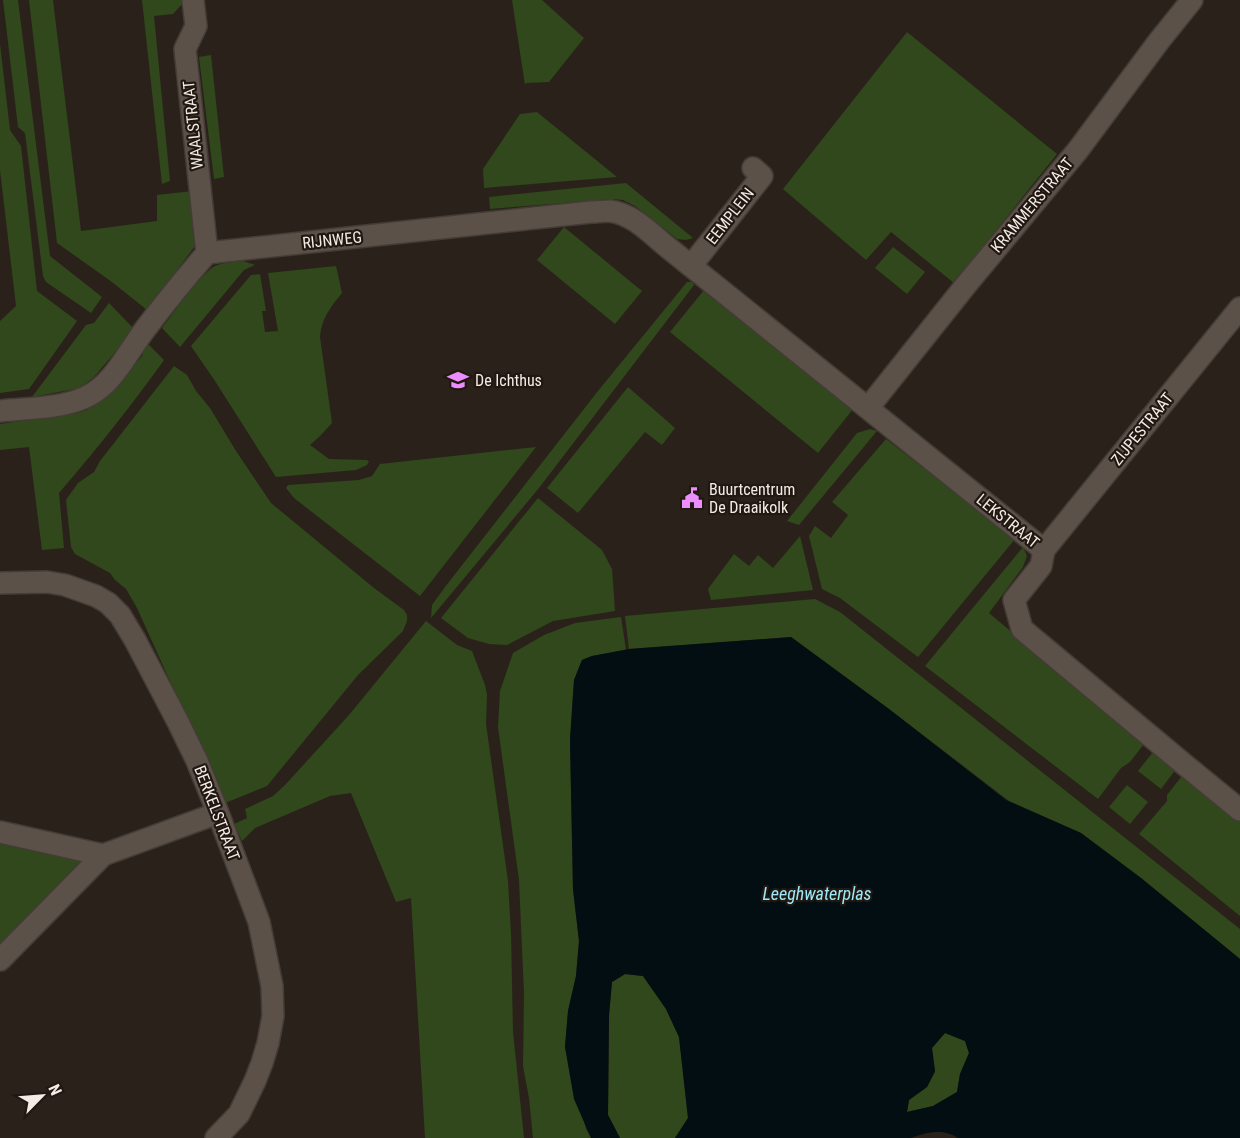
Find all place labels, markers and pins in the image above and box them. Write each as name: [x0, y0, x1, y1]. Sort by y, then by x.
school or university icon: De Ichthus: [446, 368, 470, 392]
place label: De Ichthus: [475, 371, 542, 390]
place label: Buurtcentrum De Draaikolk: [709, 480, 795, 517]
public building icon: Buurtcentrum De Draaikolk: [680, 486, 704, 510]

